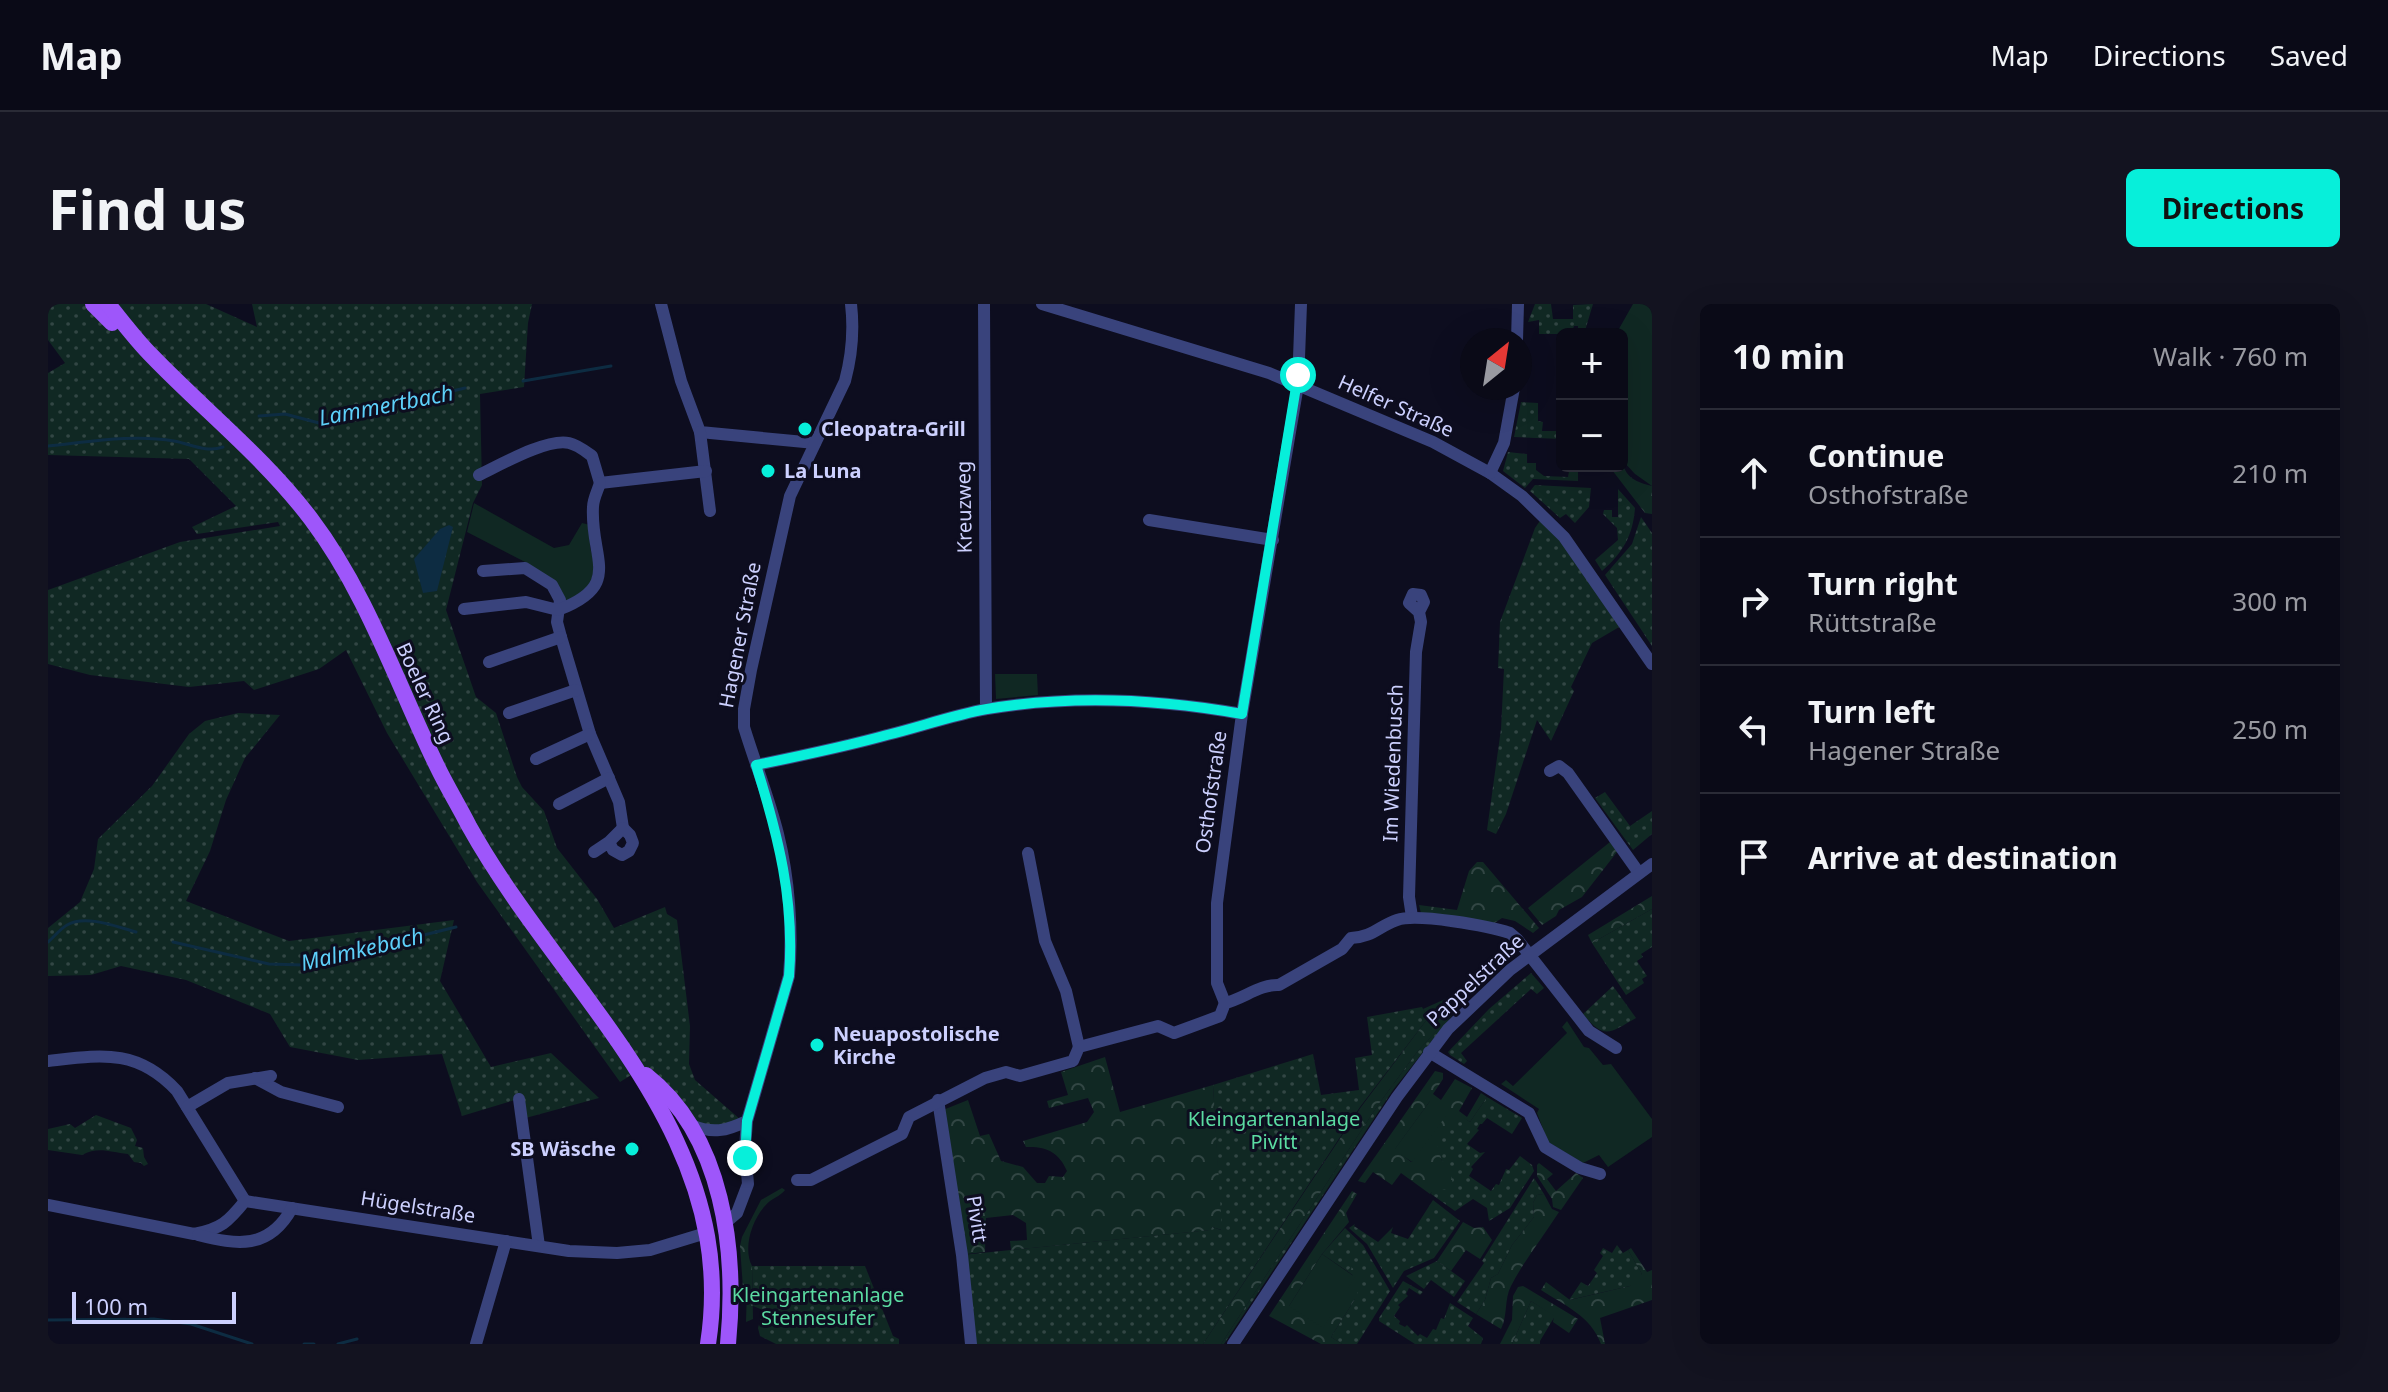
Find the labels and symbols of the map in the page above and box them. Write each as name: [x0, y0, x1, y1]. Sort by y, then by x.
north arrow: [1460, 328, 1532, 400]
route start: [1280, 357, 1316, 393]
street label: Helfer Straße: [1334, 368, 1458, 443]
water label: Lammertbach: [316, 376, 456, 432]
place label: Cleopatra-Grill: [821, 415, 966, 442]
marker: Cleopatra-Grill: [796, 420, 814, 438]
place label: La Luna: [784, 457, 862, 484]
street label: Kreuzweg: [949, 460, 978, 554]
marker: La Luna: [759, 462, 777, 480]
street label: Hagener Straße: [712, 560, 767, 710]
street label: Boeler Ring: [390, 638, 461, 748]
street label: Im Wiedenbusch: [1376, 684, 1409, 842]
street label: Osthofstraße: [1189, 729, 1232, 855]
water label: Malmkebach: [297, 919, 426, 977]
street label: Pappelstraße: [1420, 927, 1529, 1032]
place label: Neuapostolische Kirche: [833, 1020, 1000, 1070]
marker: Neuapostolische Kirche: [808, 1036, 826, 1054]
park label: Kleingartenanlage Pivitt: [1188, 1105, 1360, 1155]
place label: SB Wäsche: [510, 1135, 616, 1162]
marker: SB Wäsche: [623, 1140, 641, 1158]
route end: [727, 1140, 763, 1176]
street label: Hügelstraße: [359, 1184, 477, 1229]
street label: Pivitt: [960, 1194, 995, 1244]
park label: Kleingartenanlage Stennesufer: [732, 1281, 904, 1331]
scale bar: [72, 1288, 236, 1324]

